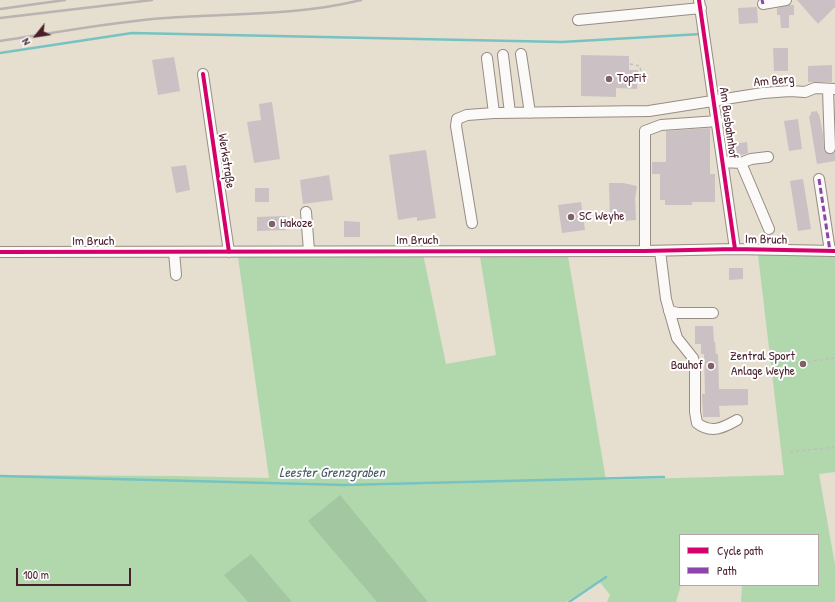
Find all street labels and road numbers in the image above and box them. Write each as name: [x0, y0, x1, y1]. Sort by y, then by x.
street label: Am Berg: [753, 71, 795, 91]
street label: Am Busbahnhof: [715, 86, 741, 160]
street label: Werkstraße: [214, 133, 238, 189]
street label: Im Bruch: [745, 232, 787, 248]
street label: Im Bruch: [396, 233, 438, 249]
street label: Im Bruch: [72, 234, 114, 250]

